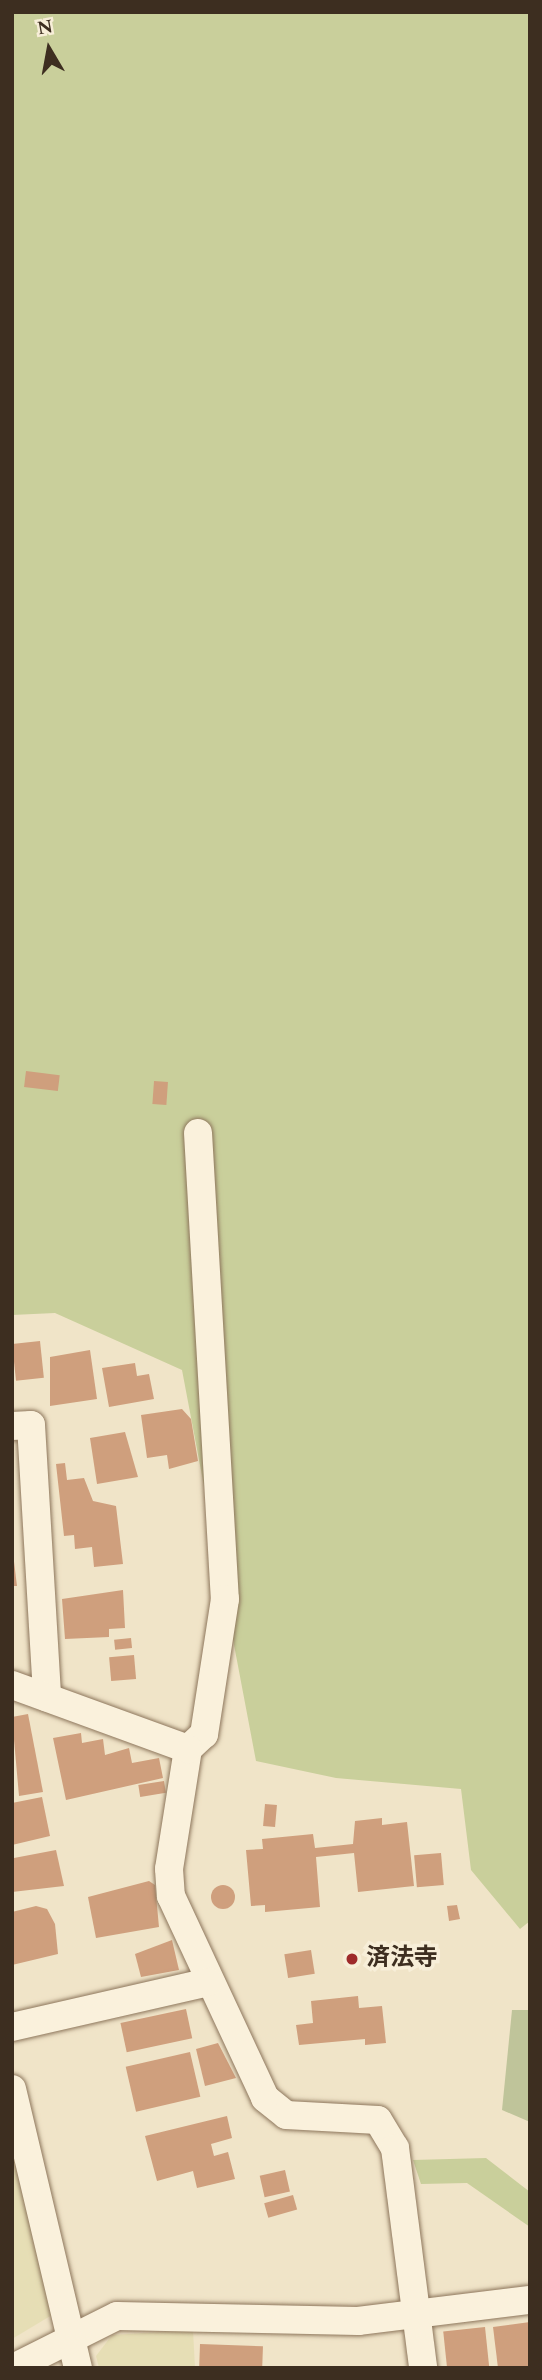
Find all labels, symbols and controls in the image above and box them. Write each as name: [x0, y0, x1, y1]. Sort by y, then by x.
text: N: [35, 12, 55, 43]
north arrow: [14, 14, 84, 84]
place label: 済法寺: [366, 1945, 438, 1973]
marker: 済法寺: [344, 1951, 360, 1967]

